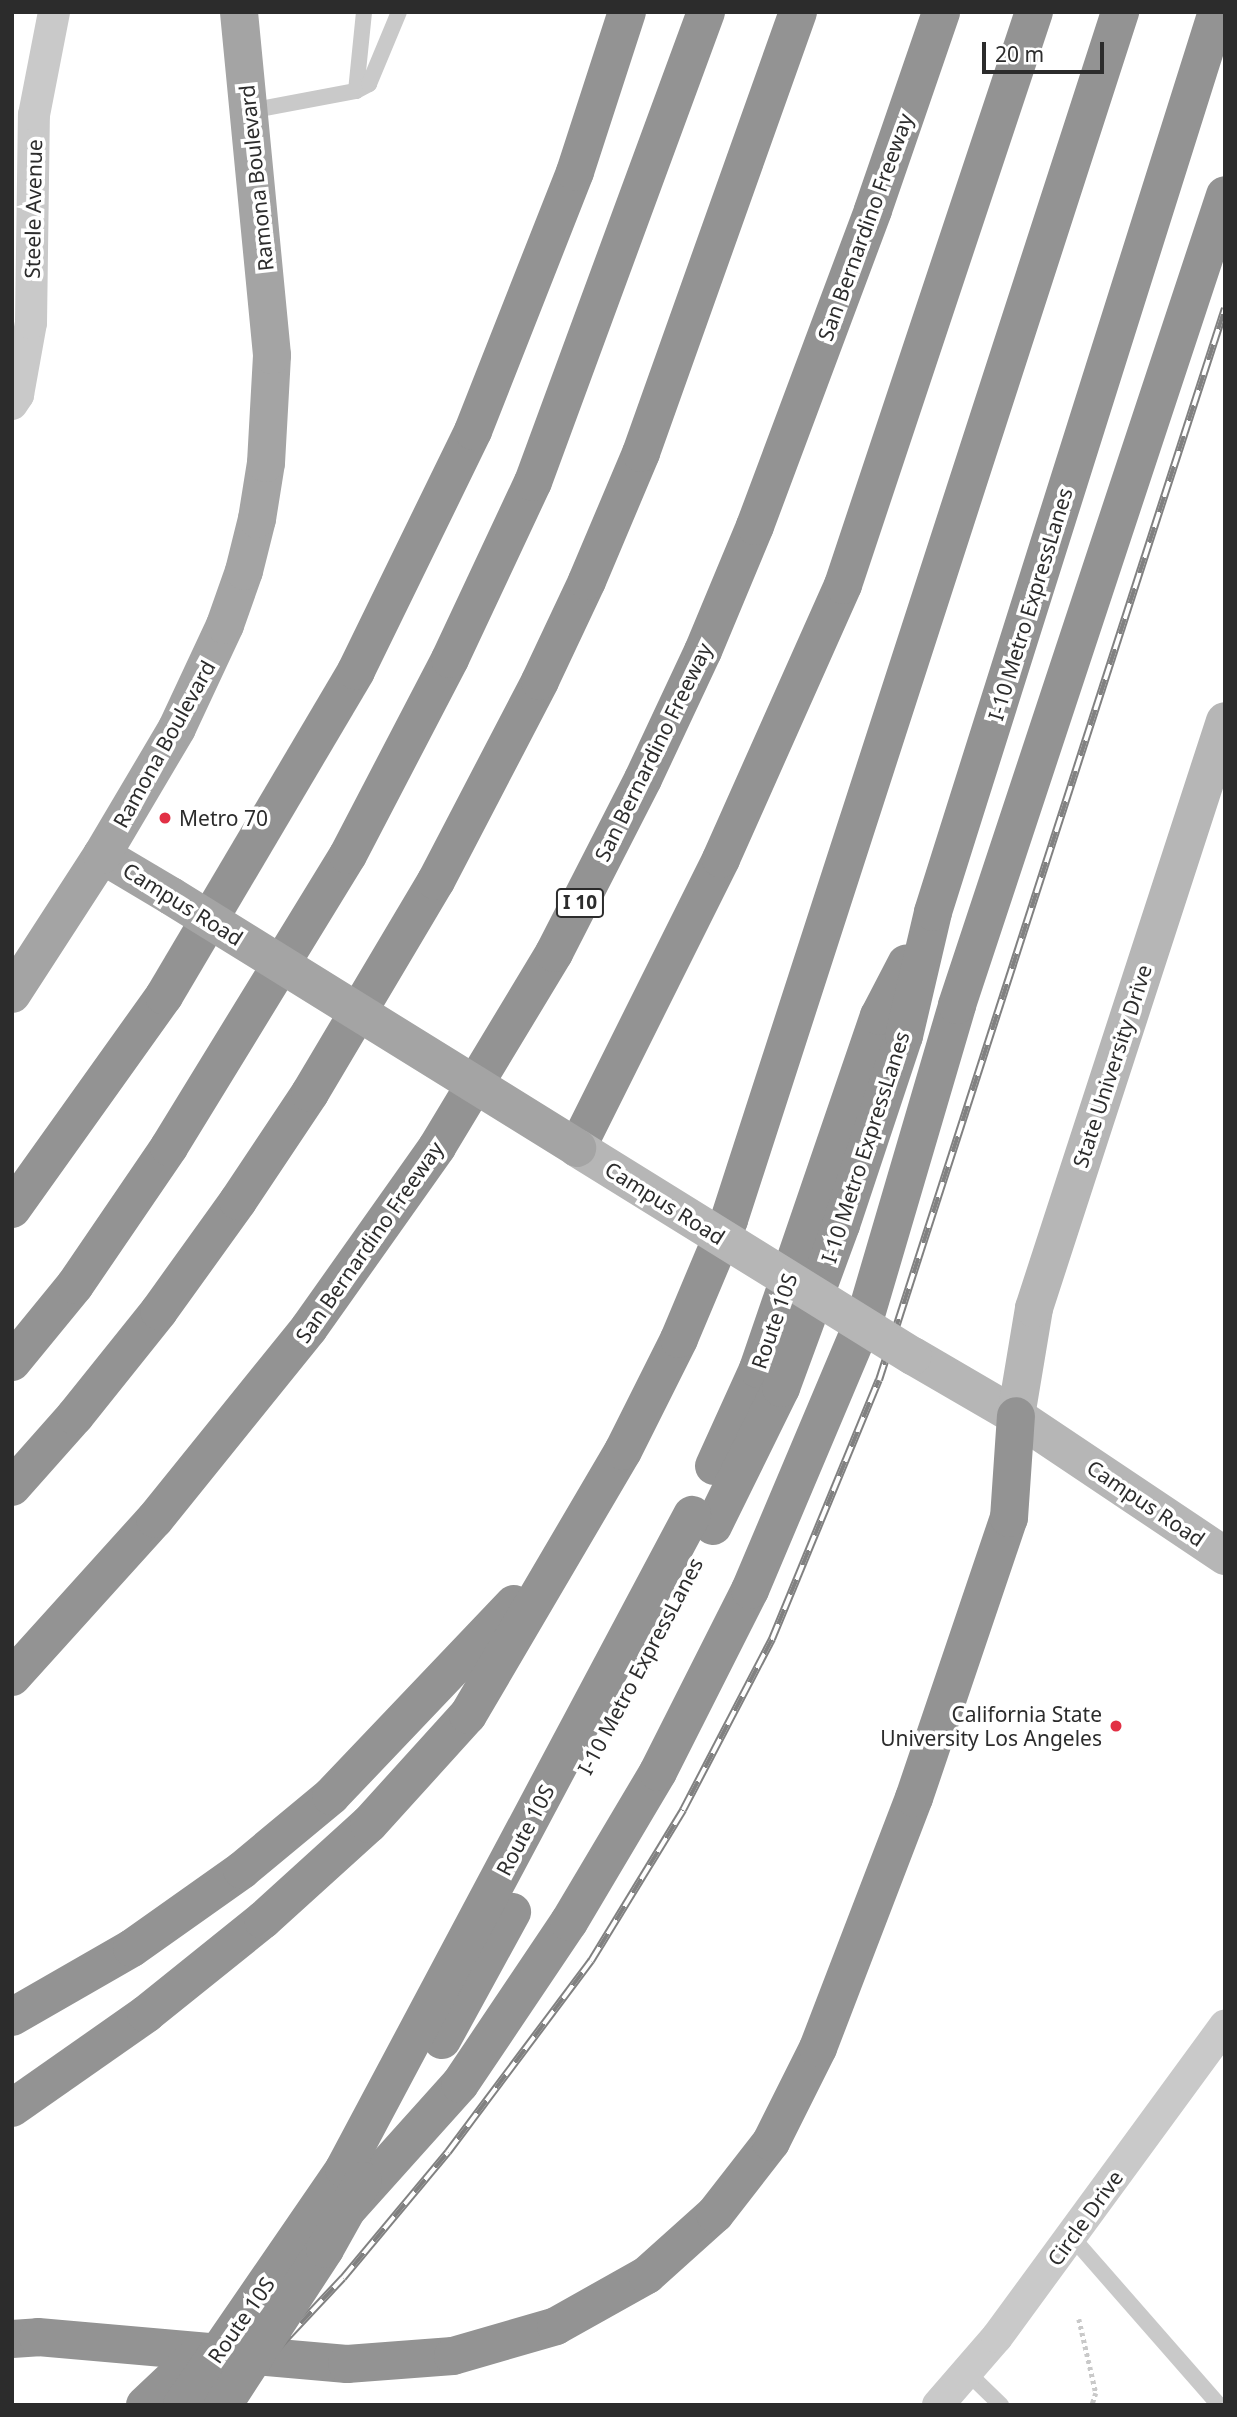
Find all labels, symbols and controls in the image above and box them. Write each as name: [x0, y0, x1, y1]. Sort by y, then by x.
scale bar: [985, 28, 1108, 72]
text: 20 m: [995, 40, 1044, 68]
street label: Ramona Boulevard: [234, 84, 278, 272]
street label: San Bernardino Freeway: [812, 110, 918, 344]
street label: Steele Avenue: [19, 139, 47, 279]
street label: I-10 Metro ExpressLanes: [983, 485, 1077, 723]
street label: San Bernardino Freeway: [589, 639, 717, 865]
street label: Ramona Boulevard: [108, 656, 220, 832]
place label: Metro 70: [179, 805, 268, 831]
marker: Metro 70: [157, 810, 173, 826]
street label: Campus Road: [118, 857, 248, 951]
road number: I 10: [556, 888, 604, 918]
street label: State University Drive: [1067, 961, 1157, 1171]
street label: I-10 Metro ExpressLanes: [816, 1028, 914, 1266]
street label: San Bernardino Freeway: [290, 1137, 448, 1347]
street label: Campus Road: [600, 1156, 730, 1250]
street label: Route 10S: [746, 1270, 802, 1372]
street label: Campus Road: [1082, 1454, 1210, 1552]
street label: I-10 Metro ExpressLanes: [572, 1553, 708, 1779]
place label: California State University Los Angeles: [880, 1701, 1102, 1751]
marker: California State University Los Angeles: [1108, 1718, 1124, 1734]
street label: Route 10S: [491, 1780, 559, 1880]
street label: Circle Drive: [1042, 2165, 1128, 2271]
street label: Route 10S: [202, 2272, 280, 2368]

